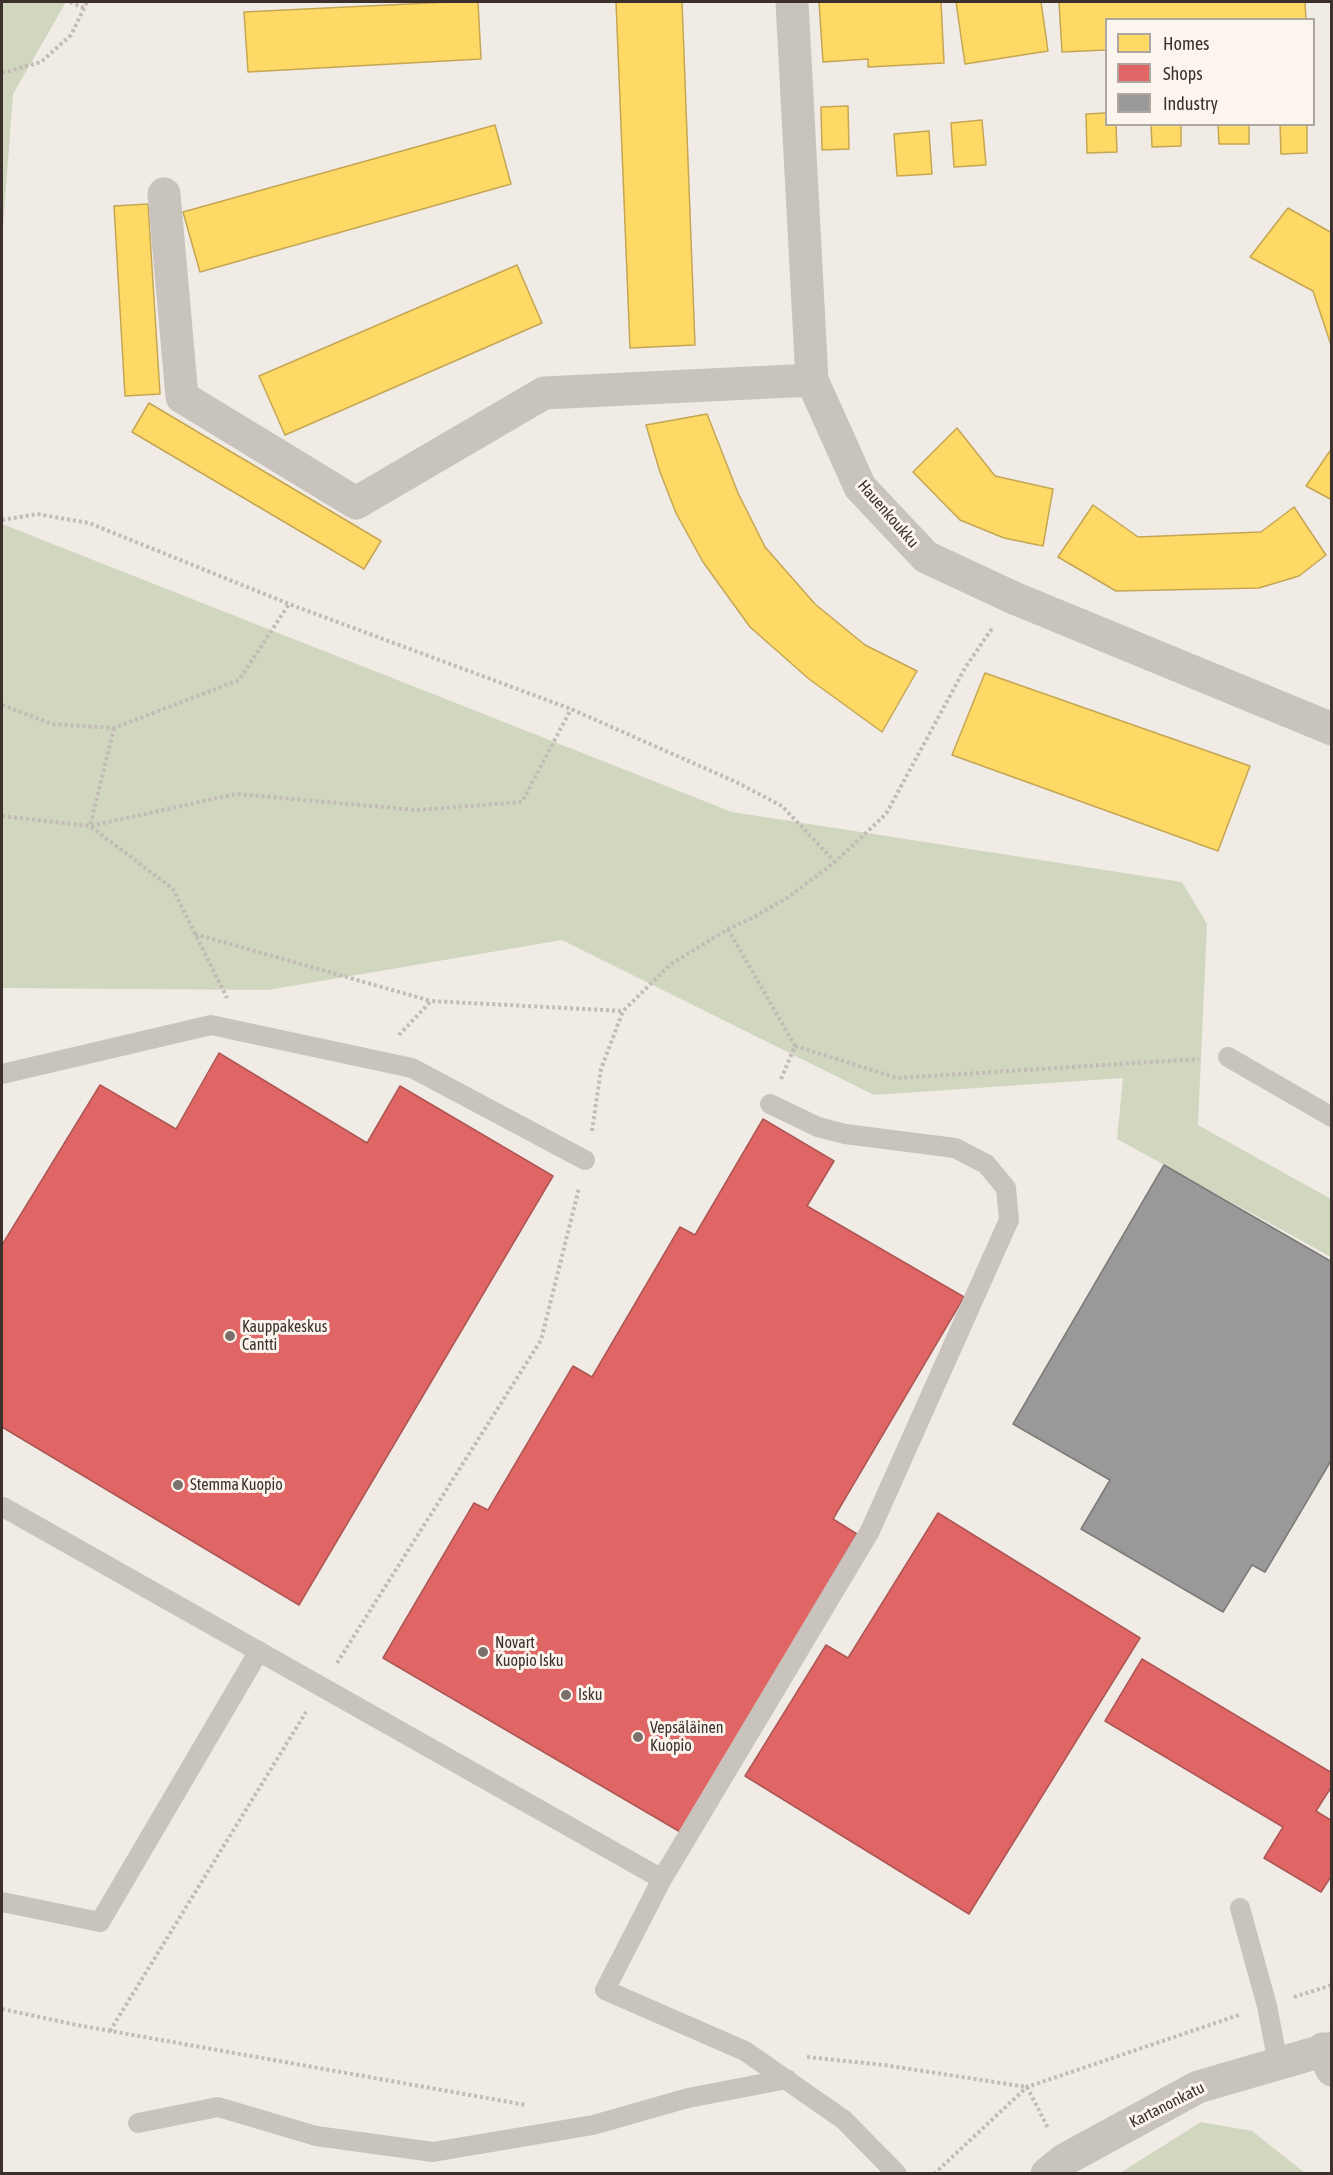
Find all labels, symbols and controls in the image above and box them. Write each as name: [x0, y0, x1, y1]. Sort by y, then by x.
legend: [1105, 18, 1315, 126]
text: Homes: [1163, 33, 1209, 54]
text: Shops: [1163, 63, 1203, 84]
text: Industry: [1163, 93, 1218, 114]
street label: Hauenkoukku: [853, 476, 923, 552]
place label: Kauppakeskus Cantti: [242, 1317, 327, 1355]
marker: Kauppakeskus Cantti: [223, 1329, 237, 1343]
place label: Stemma Kuopio: [190, 1475, 283, 1495]
marker: Stemma Kuopio: [171, 1478, 185, 1492]
place label: Novart Kuopio Isku: [495, 1633, 563, 1671]
marker: Novart Kuopio Isku: [476, 1645, 490, 1659]
place label: Isku: [578, 1685, 602, 1705]
marker: Isku: [559, 1688, 573, 1702]
place label: Vepsäläinen Kuopio: [650, 1718, 723, 1756]
marker: Vepsäläinen Kuopio: [631, 1730, 645, 1744]
street label: Kartanonkatu: [1126, 2078, 1208, 2132]

